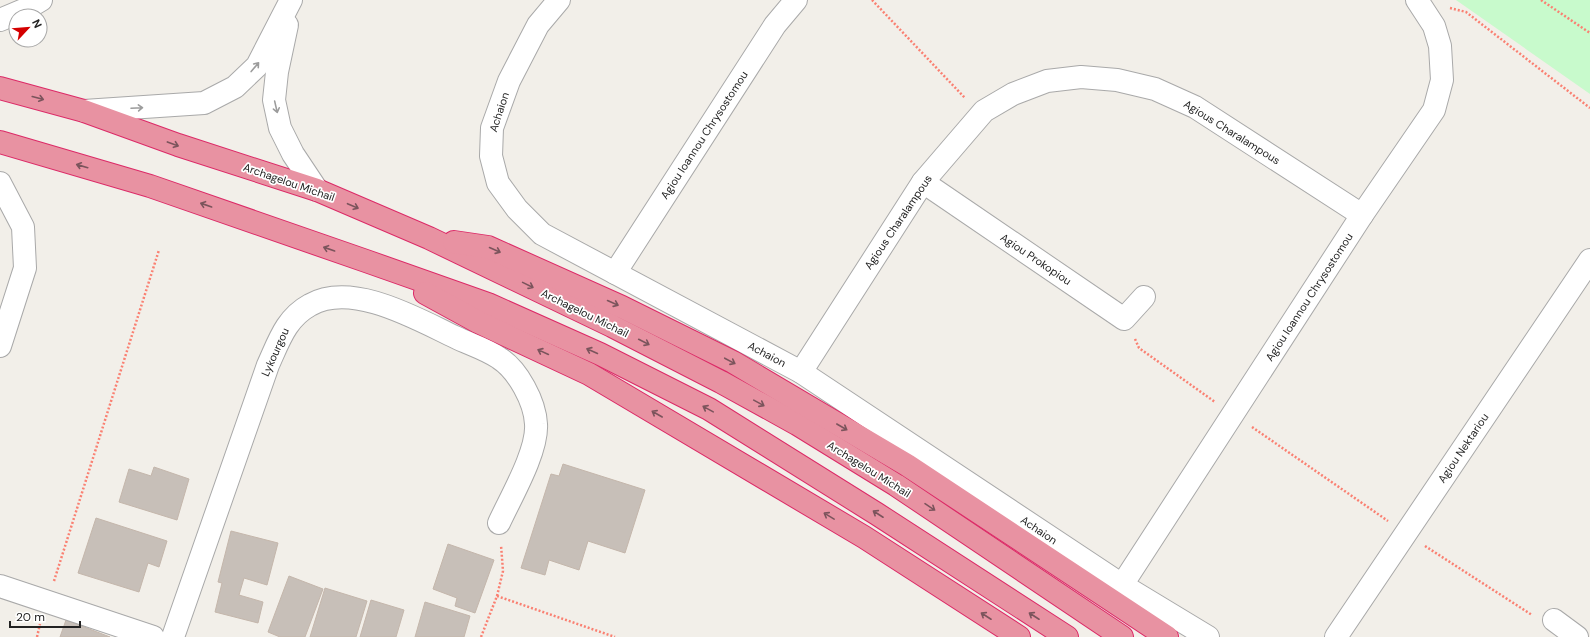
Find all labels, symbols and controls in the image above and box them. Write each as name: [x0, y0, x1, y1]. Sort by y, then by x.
north arrow: [8, 8, 48, 48]
text: N: [29, 17, 45, 30]
one-way arrow: [250, 62, 259, 73]
street label: Agiou Ioannou Chrysostomou: [657, 68, 751, 202]
street label: Achaion: [486, 90, 512, 134]
one-way arrow: [31, 95, 44, 102]
street label: Agious Charalampous: [1181, 97, 1283, 167]
one-way arrow: [272, 100, 280, 113]
one-way arrow: [130, 104, 143, 111]
one-way arrow: [167, 140, 179, 148]
street label: Archagelou Michail: [241, 160, 337, 204]
one-way arrow: [76, 162, 89, 169]
street label: Agious Charalampous: [861, 172, 935, 272]
one-way arrow: [201, 201, 213, 209]
one-way arrow: [346, 202, 358, 210]
street label: Agiou Prokopiou: [998, 230, 1074, 288]
street label: Agiou Ioannou Chrysostomou: [1262, 230, 1356, 364]
one-way arrow: [323, 244, 335, 252]
one-way arrow: [488, 247, 500, 255]
one-way arrow: [521, 282, 533, 289]
street label: Archagelou Michail: [539, 286, 631, 340]
one-way arrow: [607, 300, 619, 308]
street label: Lykourgou: [258, 325, 292, 379]
street label: Achaion: [746, 338, 788, 370]
one-way arrow: [638, 339, 650, 347]
one-way arrow: [587, 347, 599, 354]
one-way arrow: [537, 348, 549, 355]
one-way arrow: [724, 358, 736, 365]
one-way arrow: [753, 400, 765, 408]
one-way arrow: [702, 405, 714, 413]
one-way arrow: [651, 409, 663, 417]
street label: Agiou Nektariou: [1435, 410, 1491, 486]
one-way arrow: [836, 423, 848, 431]
street label: Archagelou Michail: [825, 438, 913, 500]
one-way arrow: [924, 503, 935, 511]
one-way arrow: [873, 510, 884, 519]
one-way arrow: [823, 512, 835, 520]
street label: Achaion: [1018, 513, 1060, 547]
scale bar: [10, 603, 80, 629]
text: 20 m: [16, 609, 45, 625]
one-way arrow: [981, 612, 992, 620]
one-way arrow: [1029, 612, 1040, 620]

